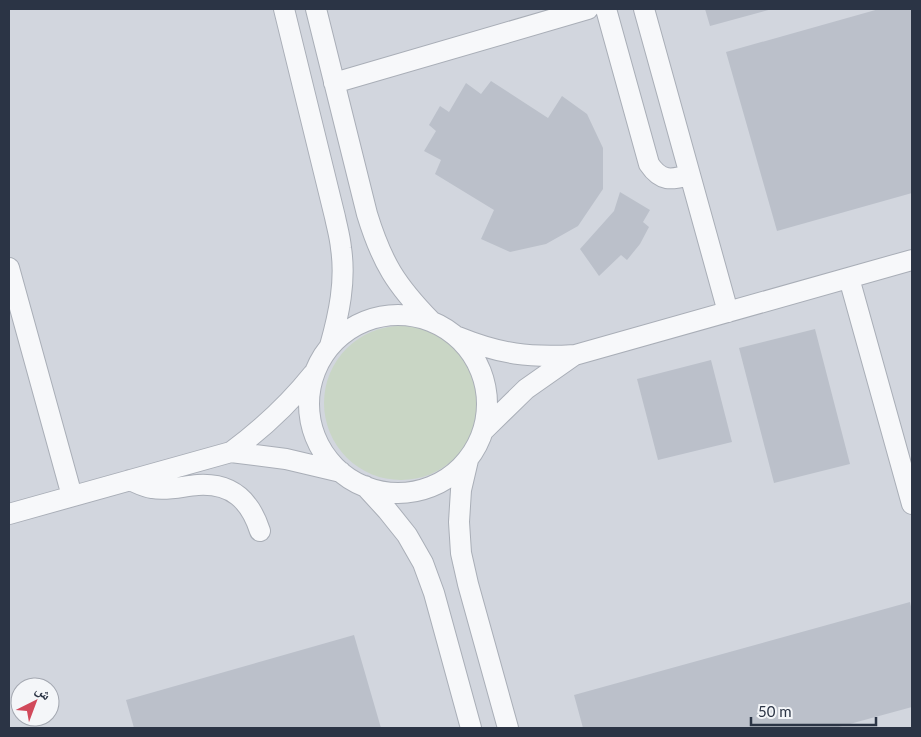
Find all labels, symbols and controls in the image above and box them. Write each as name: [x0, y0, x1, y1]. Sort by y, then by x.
north arrow: [10, 677, 60, 727]
text: ش: [32, 681, 55, 704]
scale bar: [751, 694, 876, 726]
text: 50 m: [758, 702, 792, 720]

